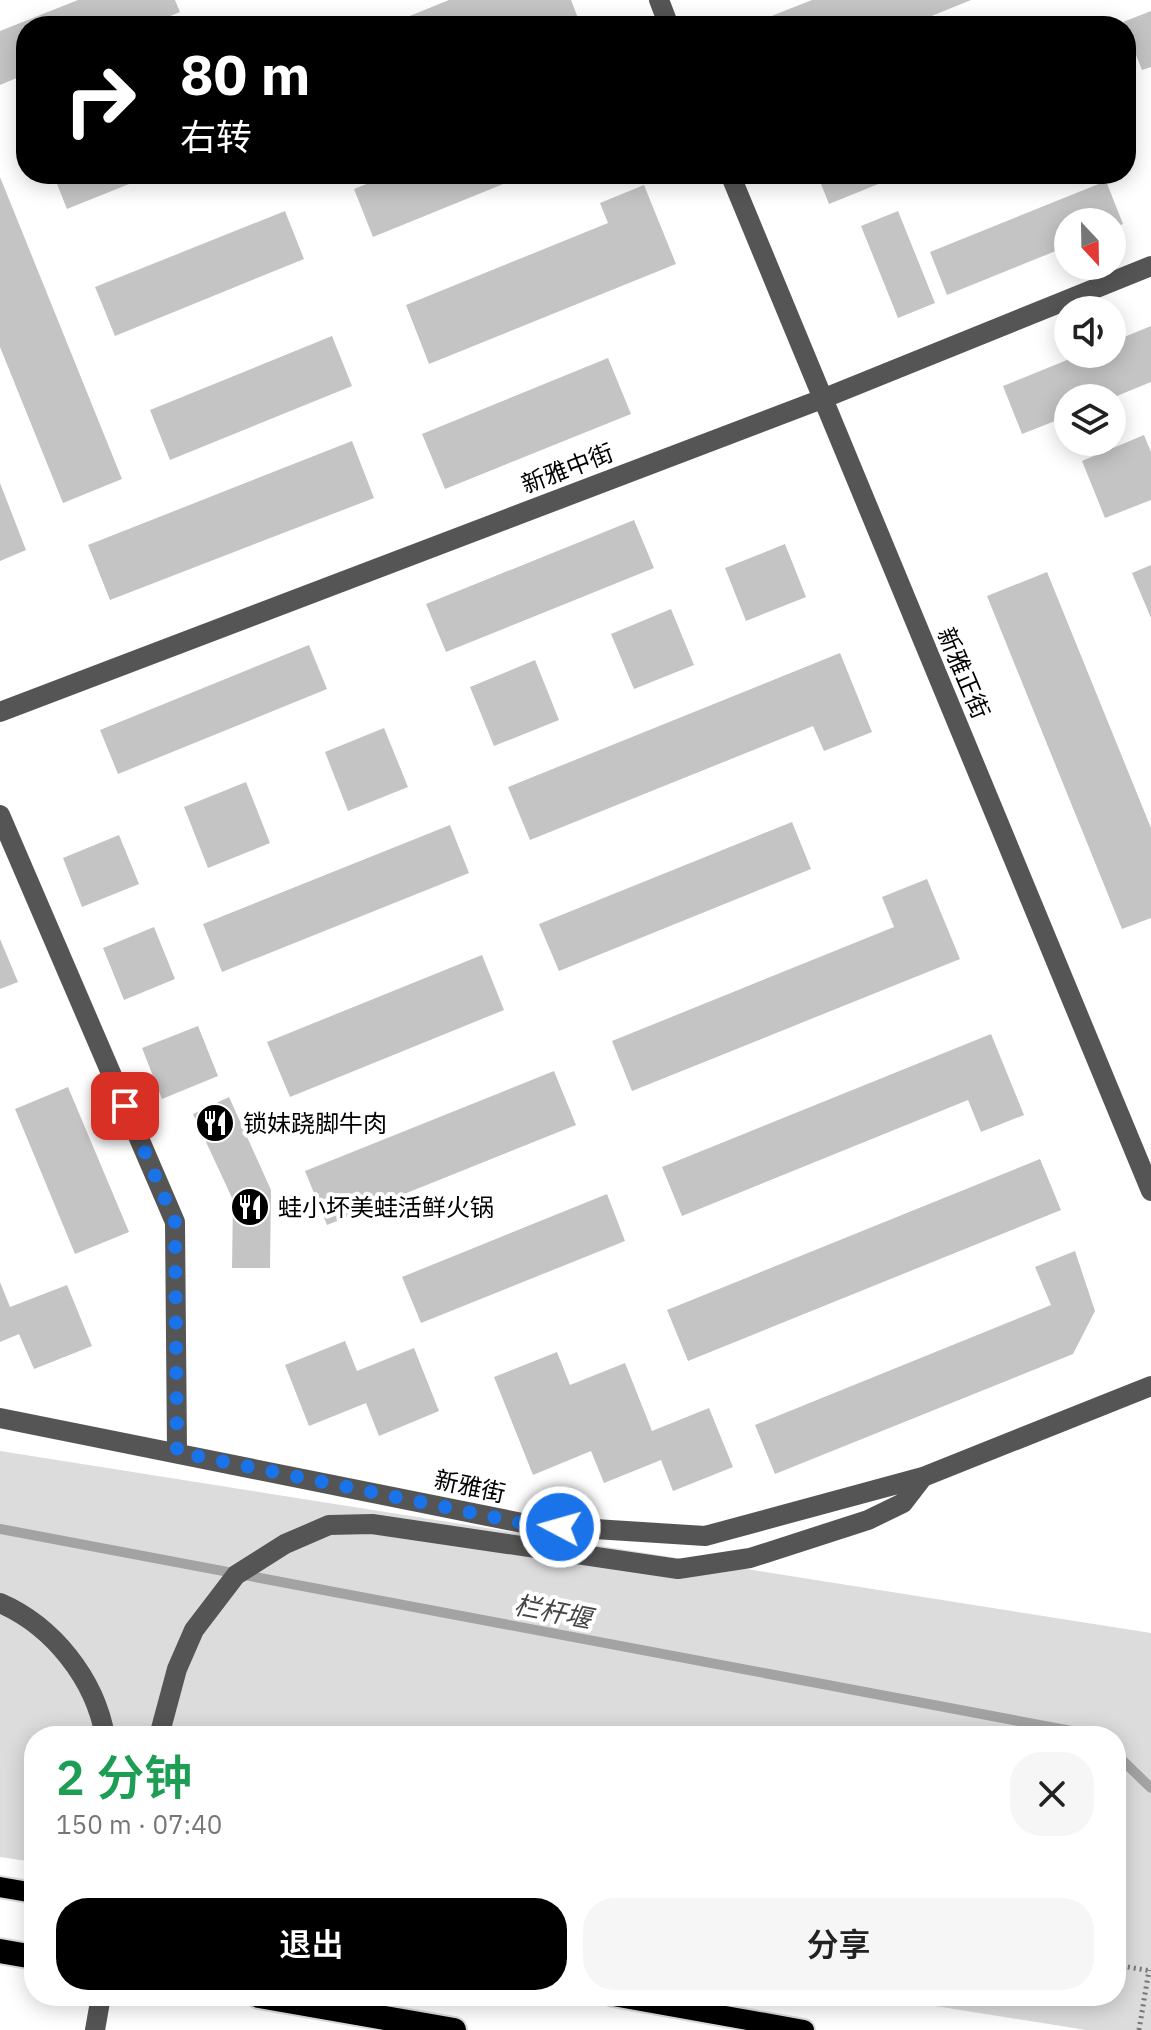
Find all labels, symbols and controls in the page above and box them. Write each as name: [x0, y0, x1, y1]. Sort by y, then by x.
text: 80 m: [180, 38, 310, 110]
icon: right: [48, 48, 152, 152]
text: 右转: [180, 113, 252, 160]
north arrow: [1054, 208, 1126, 280]
map controls: [1054, 208, 1126, 456]
button: sound: [1054, 296, 1126, 368]
button: layers: [1054, 384, 1126, 456]
street label: 新雅中街: [516, 436, 618, 500]
street label: 新雅正街: [931, 623, 997, 723]
pin: [91, 1072, 159, 1140]
icon: arrive: [103, 1084, 147, 1128]
restaurant icon: 锁妹跷脚牛肉: [194, 1102, 236, 1144]
place label: 锁妹跷脚牛肉: [243, 1107, 387, 1139]
restaurant icon: 蛙小坏美蛙活鲜火锅: [229, 1186, 271, 1228]
place label: 蛙小坏美蛙活鲜火锅: [278, 1191, 494, 1223]
street label: 新雅街: [431, 1463, 509, 1509]
position arrow: [518, 1485, 602, 1569]
water label: 栏杆堰: [511, 1587, 598, 1636]
text: 2 分钟: [56, 1746, 192, 1808]
button: close: [1010, 1752, 1094, 1836]
text: 150 m · 07:40: [56, 1807, 222, 1841]
button: 退出: [56, 1898, 567, 1990]
button: 分享: [583, 1898, 1094, 1990]

